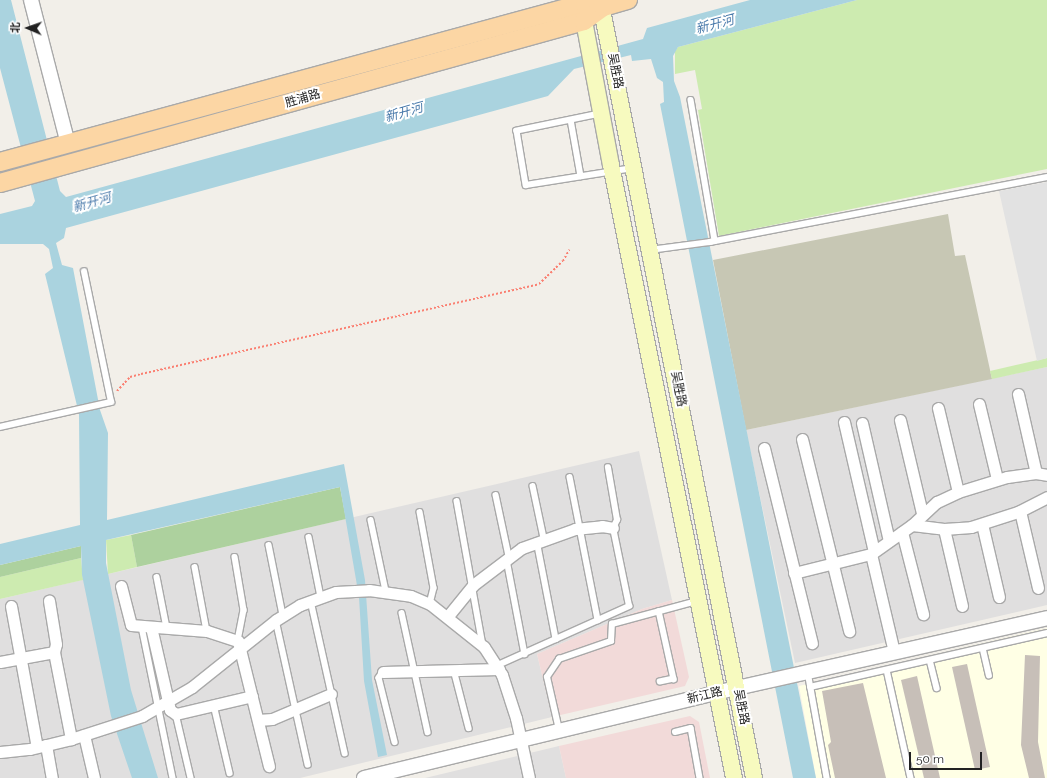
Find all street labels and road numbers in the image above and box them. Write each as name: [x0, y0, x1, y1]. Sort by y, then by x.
street label: 吴胜路: [604, 52, 626, 90]
street label: 胜浦路: [284, 87, 322, 111]
street label: 吴胜路: [667, 370, 689, 408]
street label: 新江路: [686, 685, 724, 707]
street label: 吴胜路: [730, 688, 752, 726]

